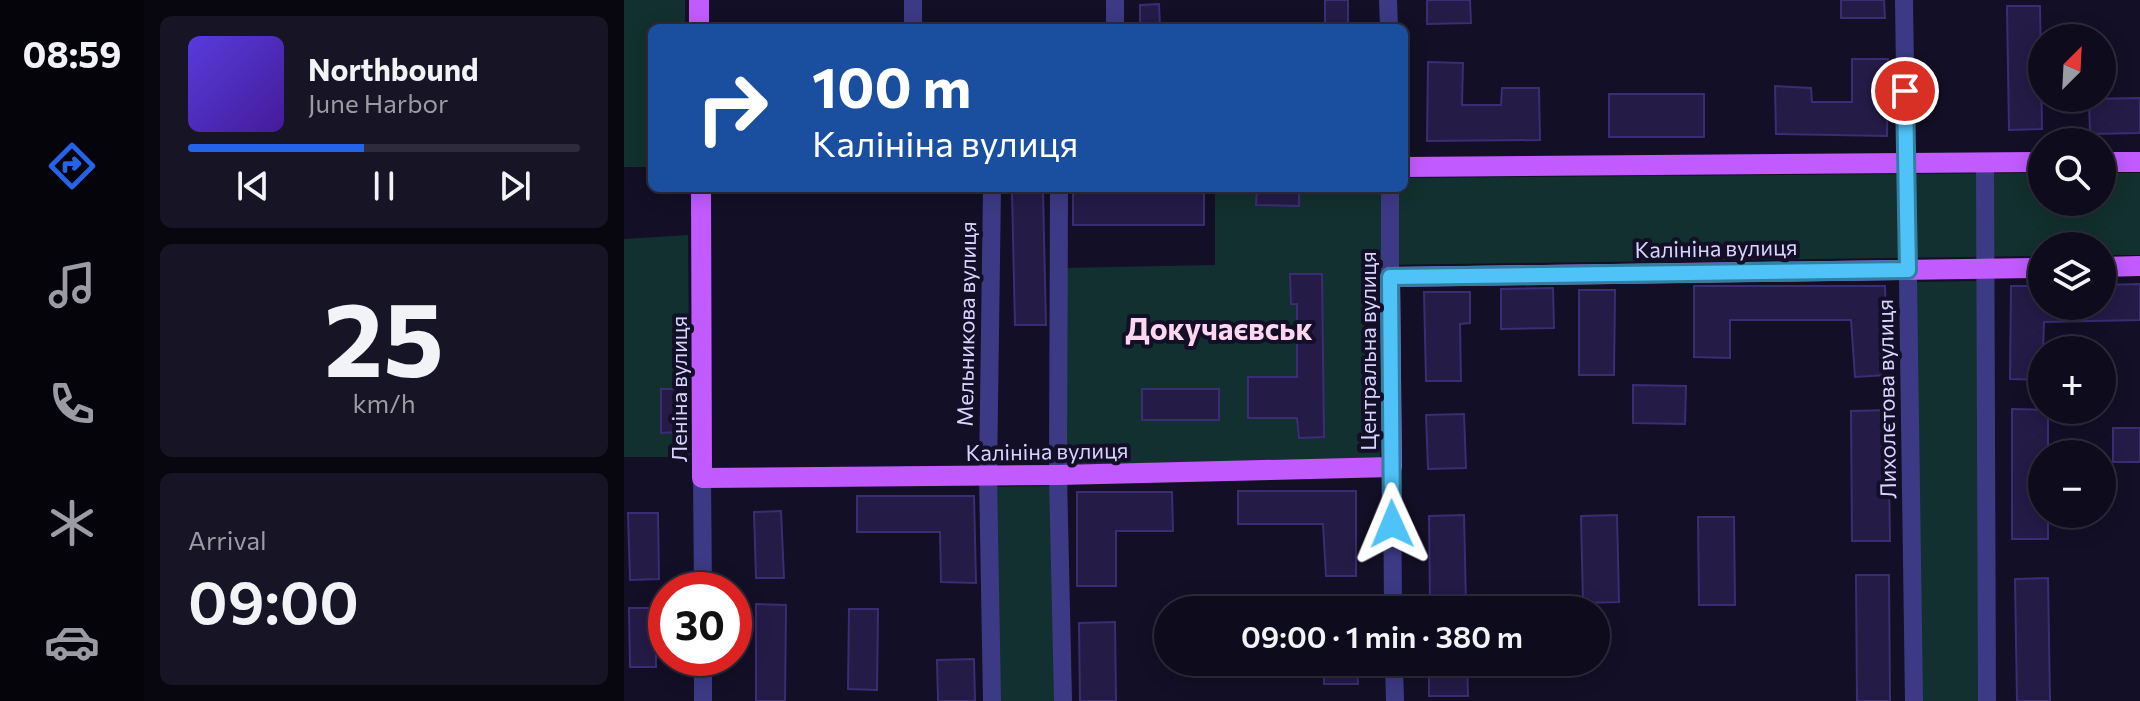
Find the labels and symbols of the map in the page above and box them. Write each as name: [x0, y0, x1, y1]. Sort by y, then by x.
north arrow: [2028, 24, 2116, 112]
pin: [1871, 57, 1939, 125]
street label: Мельникова вулиця: [951, 221, 981, 427]
street label: Калініна вулиця: [1634, 233, 1798, 263]
street label: Центральна вулиця: [1354, 251, 1381, 451]
street label: Лихолєтова вулиця: [1871, 299, 1901, 499]
district label: Докучаєвськ: [1125, 309, 1313, 346]
street label: Леніна вулиця: [665, 316, 692, 462]
street label: Калініна вулиця: [965, 436, 1129, 466]
position arrow: [1350, 482, 1434, 566]
speed limit sign: 30: [648, 572, 752, 676]

